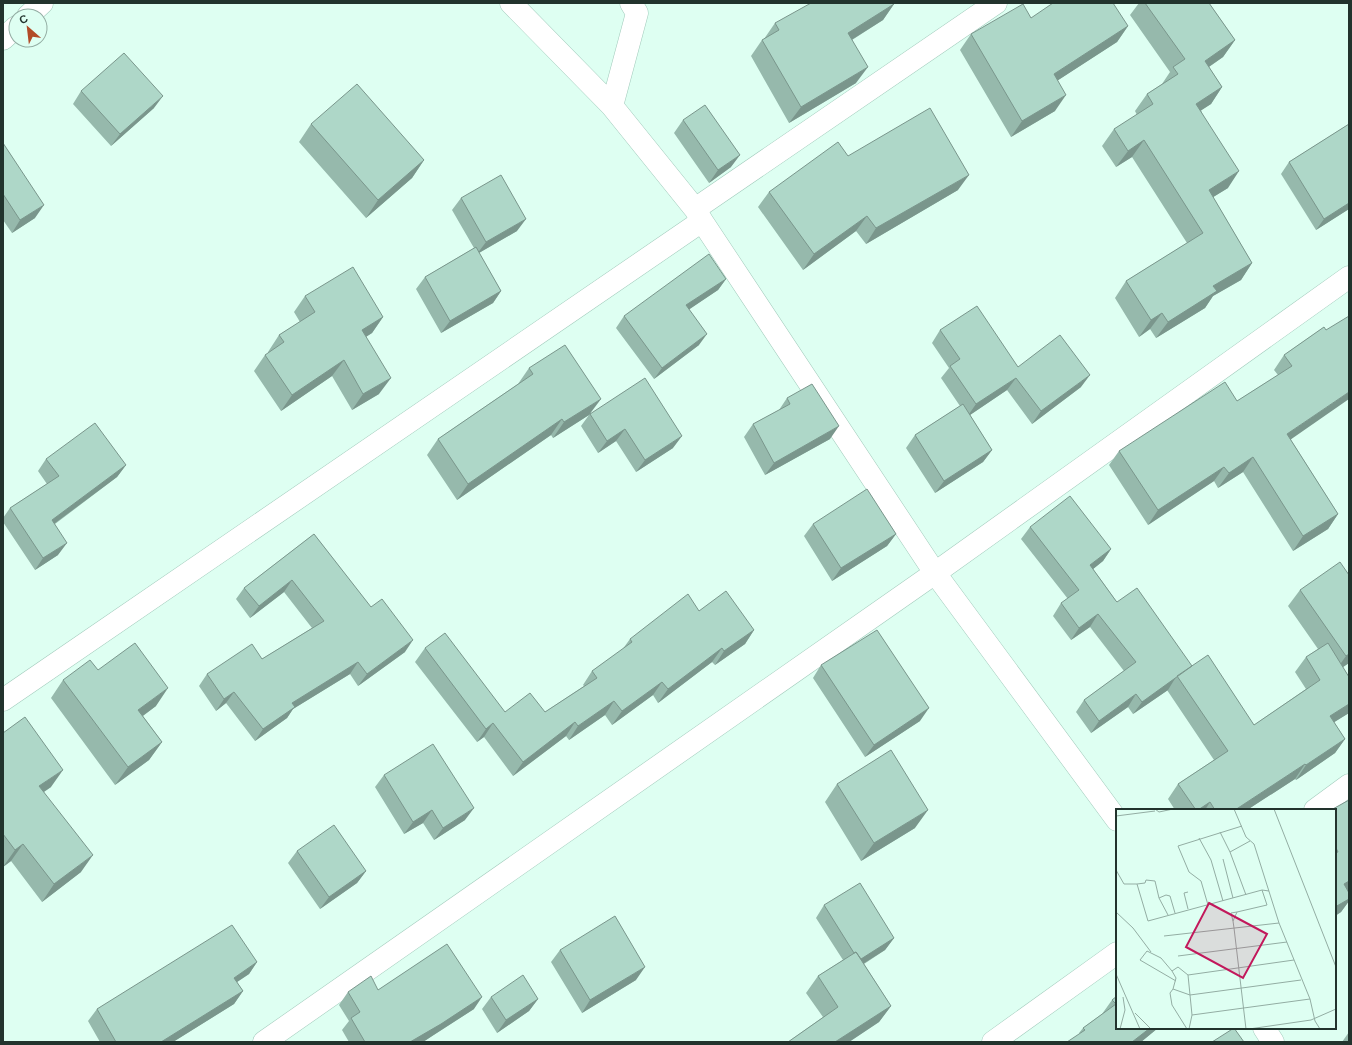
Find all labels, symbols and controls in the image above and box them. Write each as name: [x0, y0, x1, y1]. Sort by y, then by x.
north arrow: [8, 8, 48, 48]
text: С: [17, 12, 30, 27]
inset map: [1116, 809, 1336, 1029]

